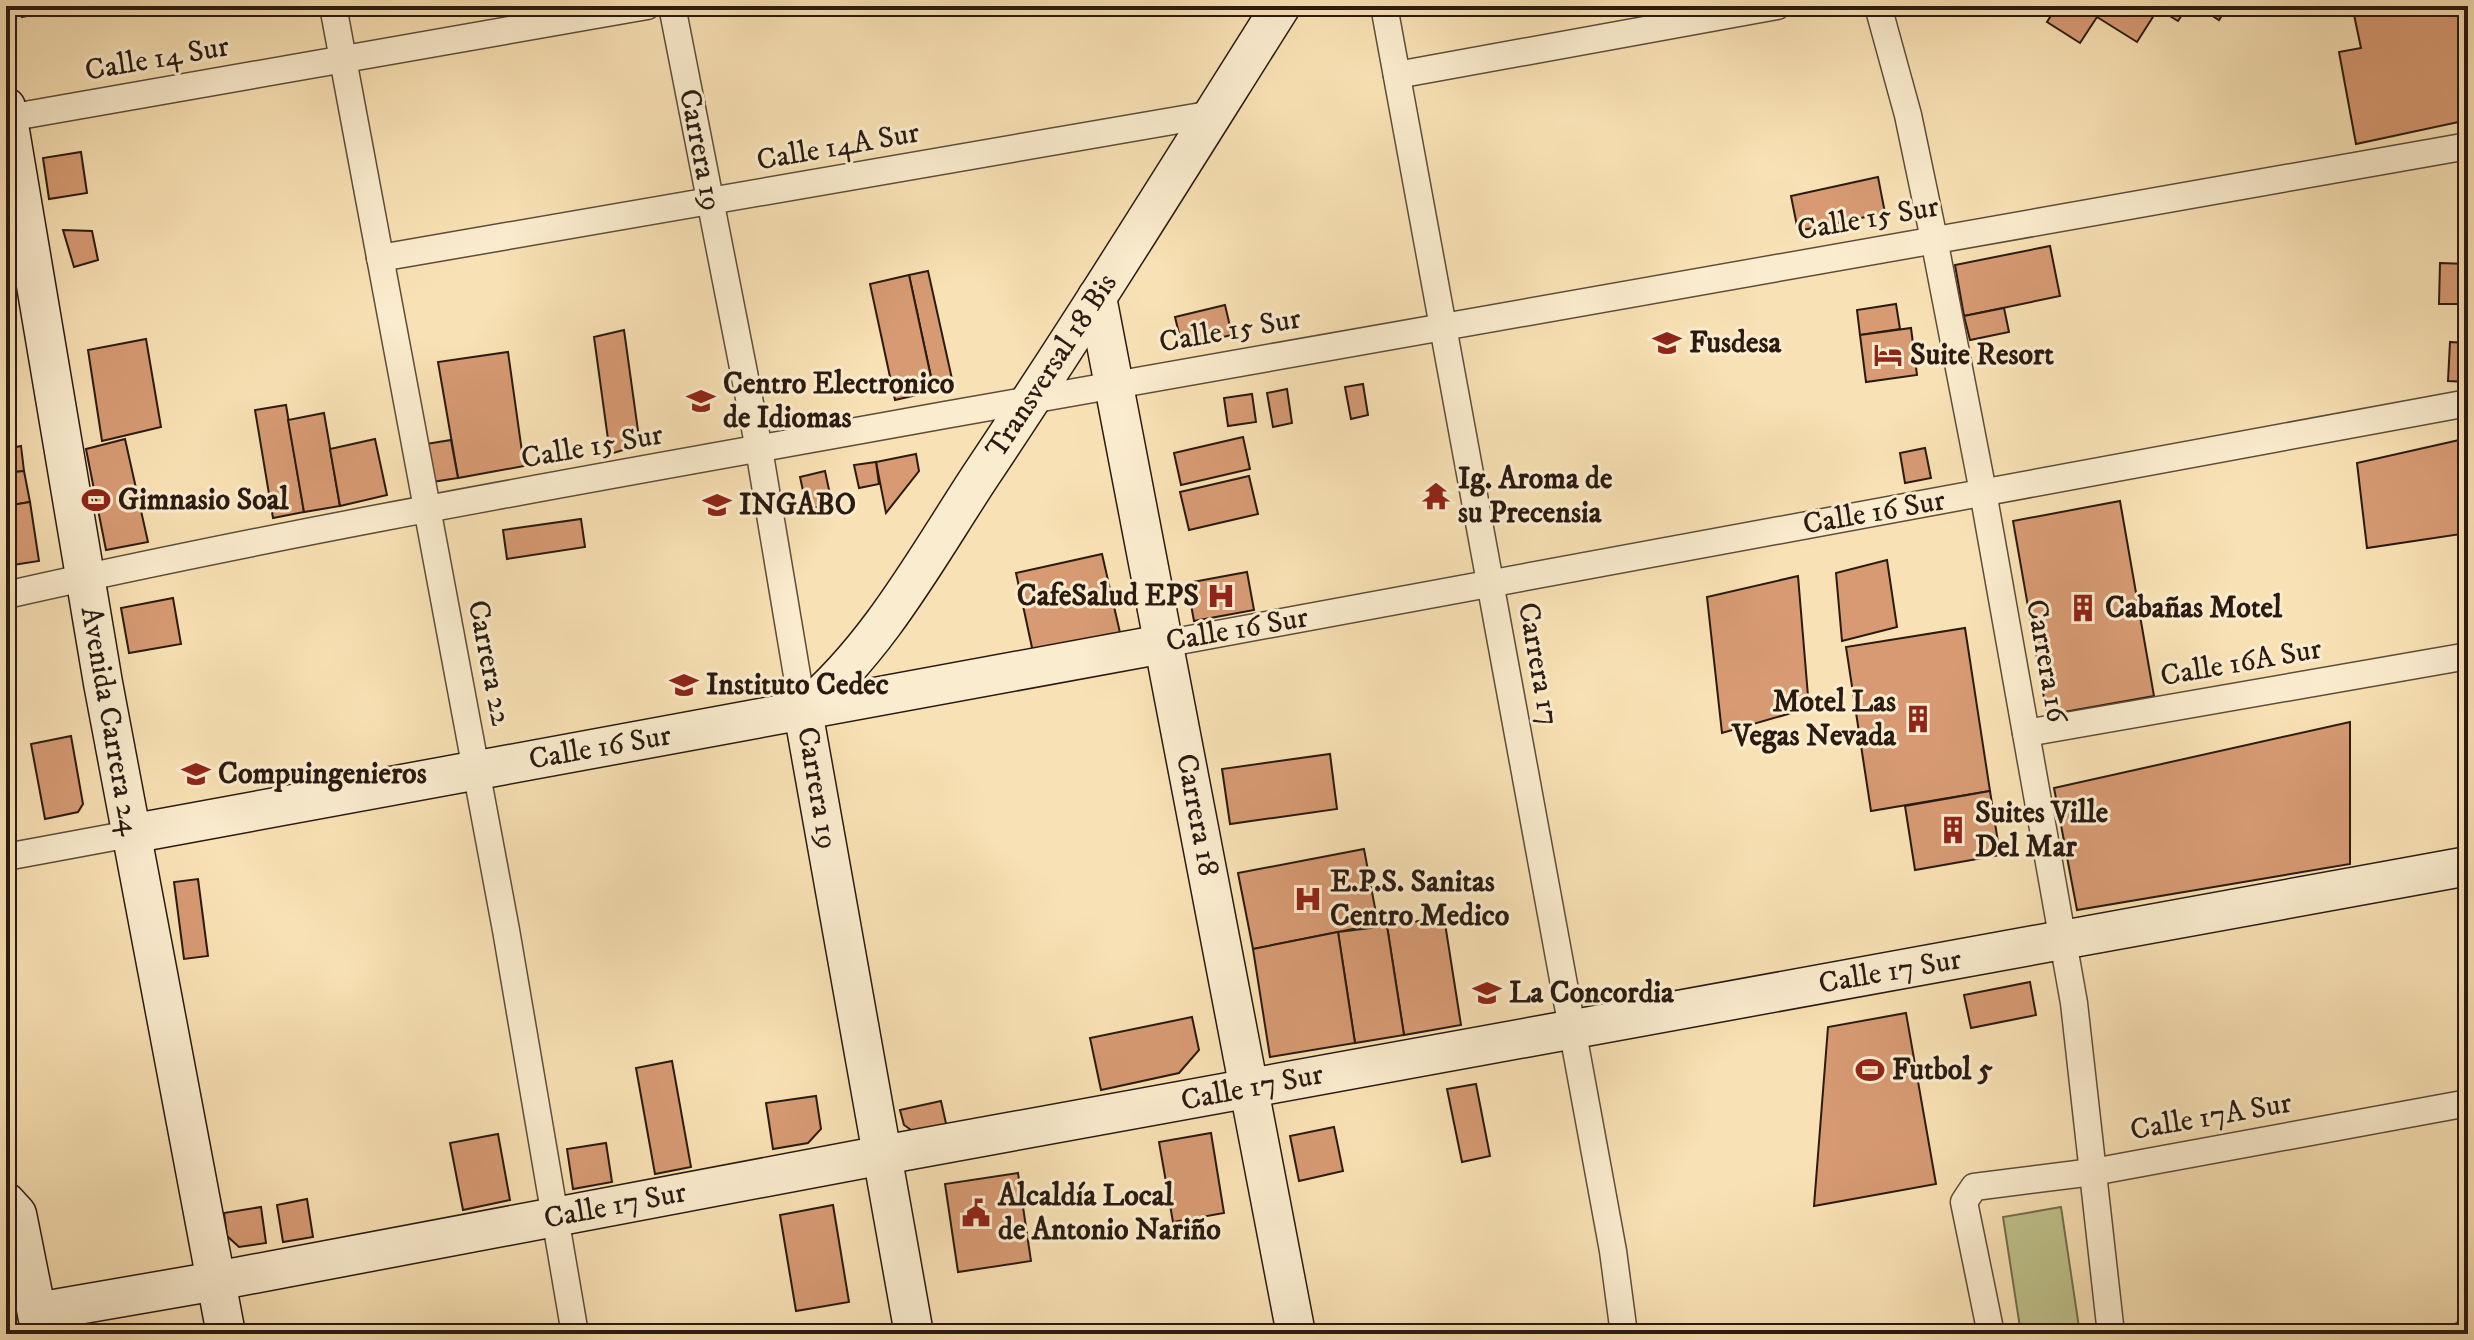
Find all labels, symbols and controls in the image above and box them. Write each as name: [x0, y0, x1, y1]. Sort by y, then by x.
street label: Calle 14 Sur: [82, 28, 232, 90]
street label: Carrera 19: [670, 86, 730, 214]
street label: Calle 14A Sur: [754, 114, 922, 180]
street label: Calle 15 Sur: [1794, 188, 1942, 250]
street label: Transversal 18 Bis: [978, 267, 1126, 465]
street label: Calle 15 Sur: [1156, 300, 1304, 362]
place label: Fusdesa: [1689, 325, 1782, 362]
school or university icon: Fusdesa: [1652, 328, 1682, 358]
place label: Suite Resort: [1910, 337, 2054, 374]
hotel icon: Suite Resort: [1873, 340, 1903, 370]
place label: Centro Electronico de Idiomas: [723, 366, 954, 437]
school or university icon: Centro Electronico de Idiomas: [686, 386, 716, 416]
street label: Calle 15 Sur: [518, 416, 666, 478]
place label: Ig. Aroma de su Precensia: [1458, 461, 1613, 532]
temple icon: Ig. Aroma de su Precensia: [1421, 481, 1451, 511]
place label: Gimnasio Soal: [118, 482, 290, 519]
street label: Calle 16 Sur: [1800, 482, 1948, 544]
sports icon: Gimnasio Soal: [81, 485, 111, 515]
place label: INGABO: [739, 487, 856, 524]
school or university icon: INGABO: [702, 490, 732, 520]
place label: CafeSalud EPS: [1017, 578, 1199, 615]
hospital icon: CafeSalud EPS: [1206, 581, 1236, 611]
place label: Cabañas Motel: [2105, 590, 2283, 627]
building icon: Cabañas Motel: [2068, 593, 2098, 623]
street label: Carrera 22: [459, 597, 519, 729]
street label: Carrera 16: [2017, 597, 2075, 727]
street label: Calle 16 Sur: [1163, 599, 1311, 661]
street label: Carrera 17: [1509, 599, 1567, 729]
street label: Avenida Carrera 24: [72, 604, 148, 839]
street label: Calle 16A Sur: [2158, 631, 2324, 695]
place label: Instituto Cedec: [706, 667, 889, 704]
school or university icon: Instituto Cedec: [669, 670, 699, 700]
place label: Motel Las Vegas Nevada: [1731, 684, 1897, 755]
building icon: Motel Las Vegas Nevada: [1903, 704, 1933, 734]
street label: Calle 16 Sur: [526, 717, 674, 779]
street label: Carrera 19: [788, 724, 846, 852]
street label: Carrera 18: [1167, 751, 1227, 879]
place label: Compuingenieros: [218, 756, 427, 793]
school or university icon: Compuingenieros: [181, 759, 211, 789]
place label: Suites Ville Del Mar: [1975, 795, 2109, 866]
building icon: Suites Ville Del Mar: [1938, 815, 1968, 845]
place label: E.P.S. Sanitas Centro Medico: [1330, 864, 1509, 935]
hospital icon: E.P.S. Sanitas Centro Medico: [1293, 884, 1323, 914]
street label: Calle 17 Sur: [1816, 941, 1964, 1003]
place label: La Concordia: [1509, 975, 1675, 1012]
school or university icon: La Concordia: [1472, 978, 1502, 1008]
place label: Futbol 5: [1892, 1052, 1993, 1089]
sports icon: Futbol 5: [1855, 1055, 1885, 1085]
street label: Calle 17 Sur: [1178, 1056, 1326, 1120]
street label: Calle 17A Sur: [2127, 1085, 2295, 1149]
street label: Calle 17 Sur: [541, 1174, 689, 1238]
place label: Alcaldía Local de Antonio Nariño: [997, 1178, 1221, 1249]
public building icon: Alcaldía Local de Antonio Nariño: [961, 1198, 991, 1228]

